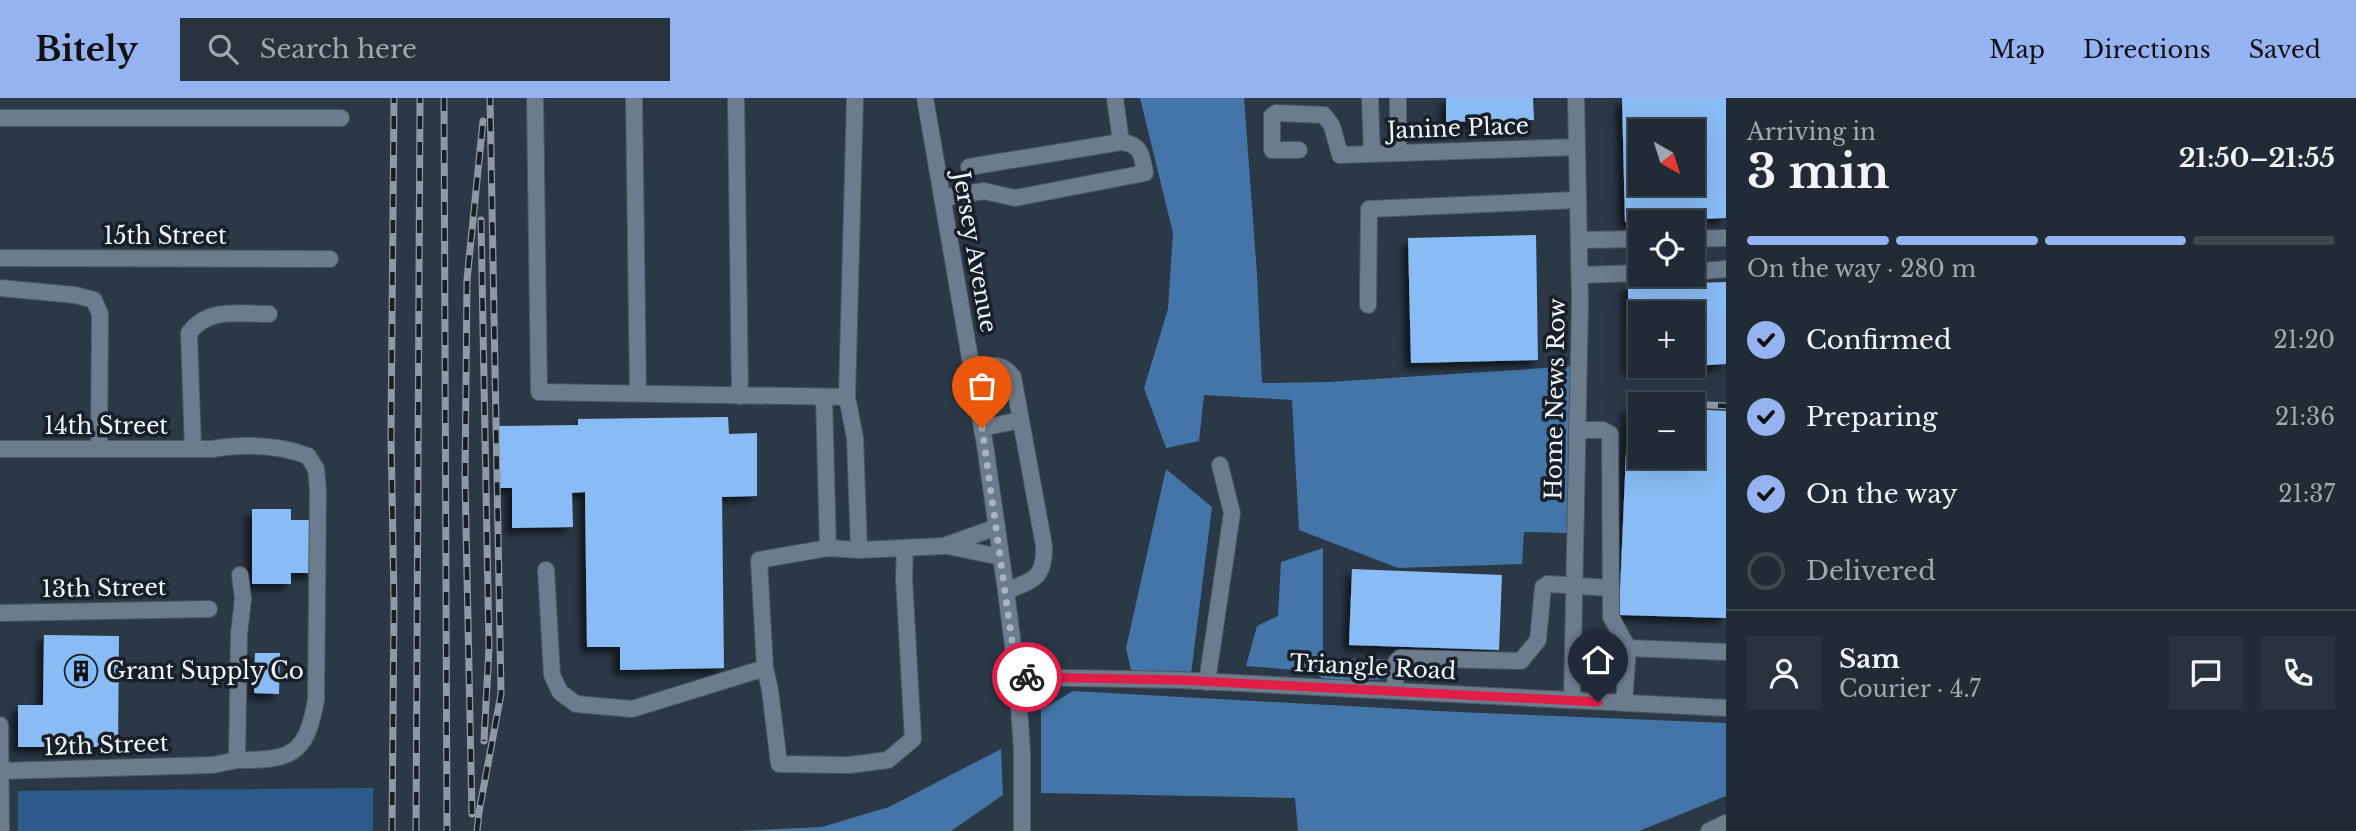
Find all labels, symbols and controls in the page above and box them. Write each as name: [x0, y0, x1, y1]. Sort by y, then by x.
search box: [180, 18, 670, 81]
text: Bitely: [35, 29, 138, 70]
icon: search: [204, 30, 242, 68]
text: Search here: [260, 33, 417, 65]
text: Map: [1989, 35, 2045, 64]
text: Directions: [2083, 35, 2211, 64]
text: Saved: [2249, 35, 2321, 64]
street label: Janine Place: [1384, 112, 1529, 145]
text: Arriving in: [1747, 118, 1876, 146]
north arrow: [1628, 119, 1704, 196]
map controls: [1628, 119, 1705, 469]
text: 21:50–21:55: [2179, 142, 2335, 174]
text: 3 min: [1747, 143, 1889, 200]
street label: Jersey Avenue: [947, 166, 1003, 335]
button: locate: [1628, 210, 1705, 287]
street label: 15th Street: [103, 222, 227, 250]
text: On the way · 280 m: [1747, 255, 1976, 283]
street label: Home News Row: [1539, 298, 1571, 500]
button: +: [1628, 301, 1705, 378]
icon: check: [1747, 321, 1785, 359]
text: Confirmed: [1806, 324, 1951, 356]
text: 21:20: [2273, 326, 2335, 354]
pin: [952, 356, 1012, 428]
icon: bag: [963, 367, 1001, 405]
button: −: [1628, 392, 1705, 469]
icon: check: [1747, 398, 1785, 436]
text: Preparing: [1806, 401, 1938, 433]
text: 21:36: [2275, 403, 2335, 431]
street label: 14th Street: [44, 412, 168, 440]
icon: check: [1747, 475, 1785, 513]
text: On the way: [1806, 478, 1958, 510]
text: 21:37: [2278, 480, 2335, 508]
text: Delivered: [1806, 555, 1936, 587]
street label: 13th Street: [41, 573, 167, 603]
pin: [1568, 630, 1628, 702]
button: person: [1747, 636, 1821, 710]
button: chat: [2169, 636, 2243, 710]
button: phone: [2261, 636, 2335, 710]
icon: home: [1579, 641, 1617, 679]
courier: [992, 642, 1062, 712]
text: Sam: [1839, 643, 1900, 675]
street label: Triangle Road: [1289, 649, 1457, 685]
building icon: Grant Supply Co: [62, 652, 100, 690]
place label: Grant Supply Co: [106, 657, 304, 685]
icon: bike: [1008, 658, 1046, 696]
text: Courier · 4.7: [1839, 675, 1981, 703]
street label: 12th Street: [43, 729, 169, 761]

